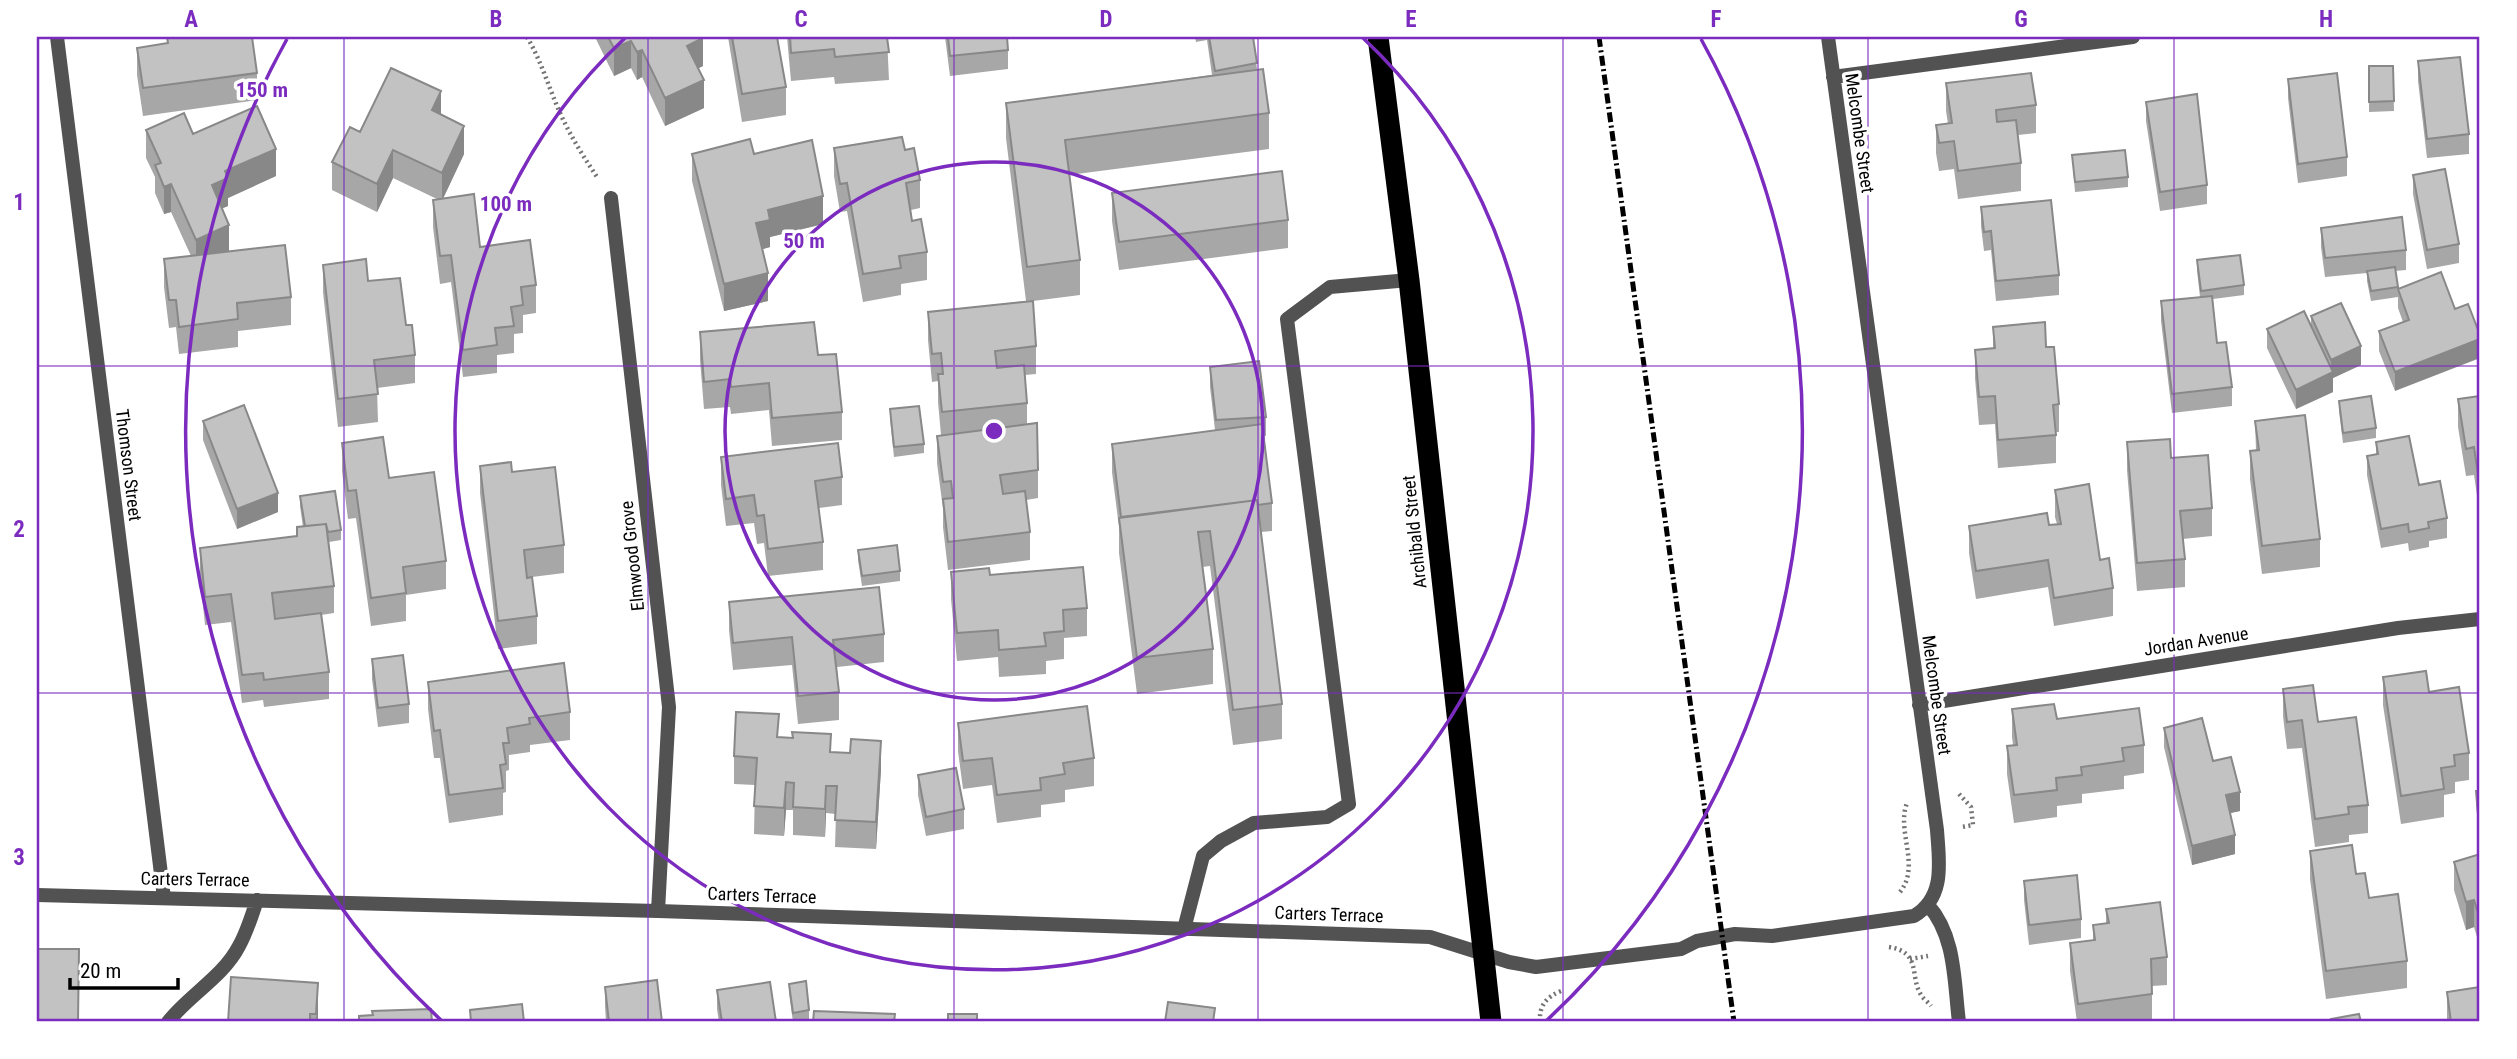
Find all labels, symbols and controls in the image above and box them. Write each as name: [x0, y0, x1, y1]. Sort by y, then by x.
text: A: [184, 6, 198, 33]
text: B: [490, 6, 502, 33]
text: C: [794, 6, 808, 33]
text: D: [1100, 6, 1113, 33]
text: E: [1405, 6, 1417, 33]
text: F: [1711, 6, 1722, 33]
text: G: [2014, 6, 2028, 33]
text: H: [2319, 6, 2333, 33]
street label: Melcombe Street: [1841, 72, 1879, 194]
text: 150 m: [236, 78, 288, 102]
text: 1: [13, 189, 25, 216]
text: 100 m: [480, 192, 532, 216]
text: 50 m: [783, 229, 825, 253]
street label: Thomson Street: [112, 408, 146, 522]
centre of rings: [982, 419, 1006, 443]
street label: Archibald Street: [1398, 474, 1430, 590]
street label: Elmwood Grove: [616, 500, 648, 612]
text: 2: [13, 516, 25, 543]
street label: Jordan Avenue: [2142, 622, 2250, 660]
street label: Melcombe Street: [1918, 634, 1956, 756]
text: 3: [13, 844, 25, 871]
street label: Carters Terrace: [140, 868, 250, 890]
street label: Carters Terrace: [707, 883, 817, 907]
street label: Carters Terrace: [1274, 902, 1384, 926]
scale bar: [70, 947, 178, 991]
text: 20 m: [80, 959, 121, 983]

